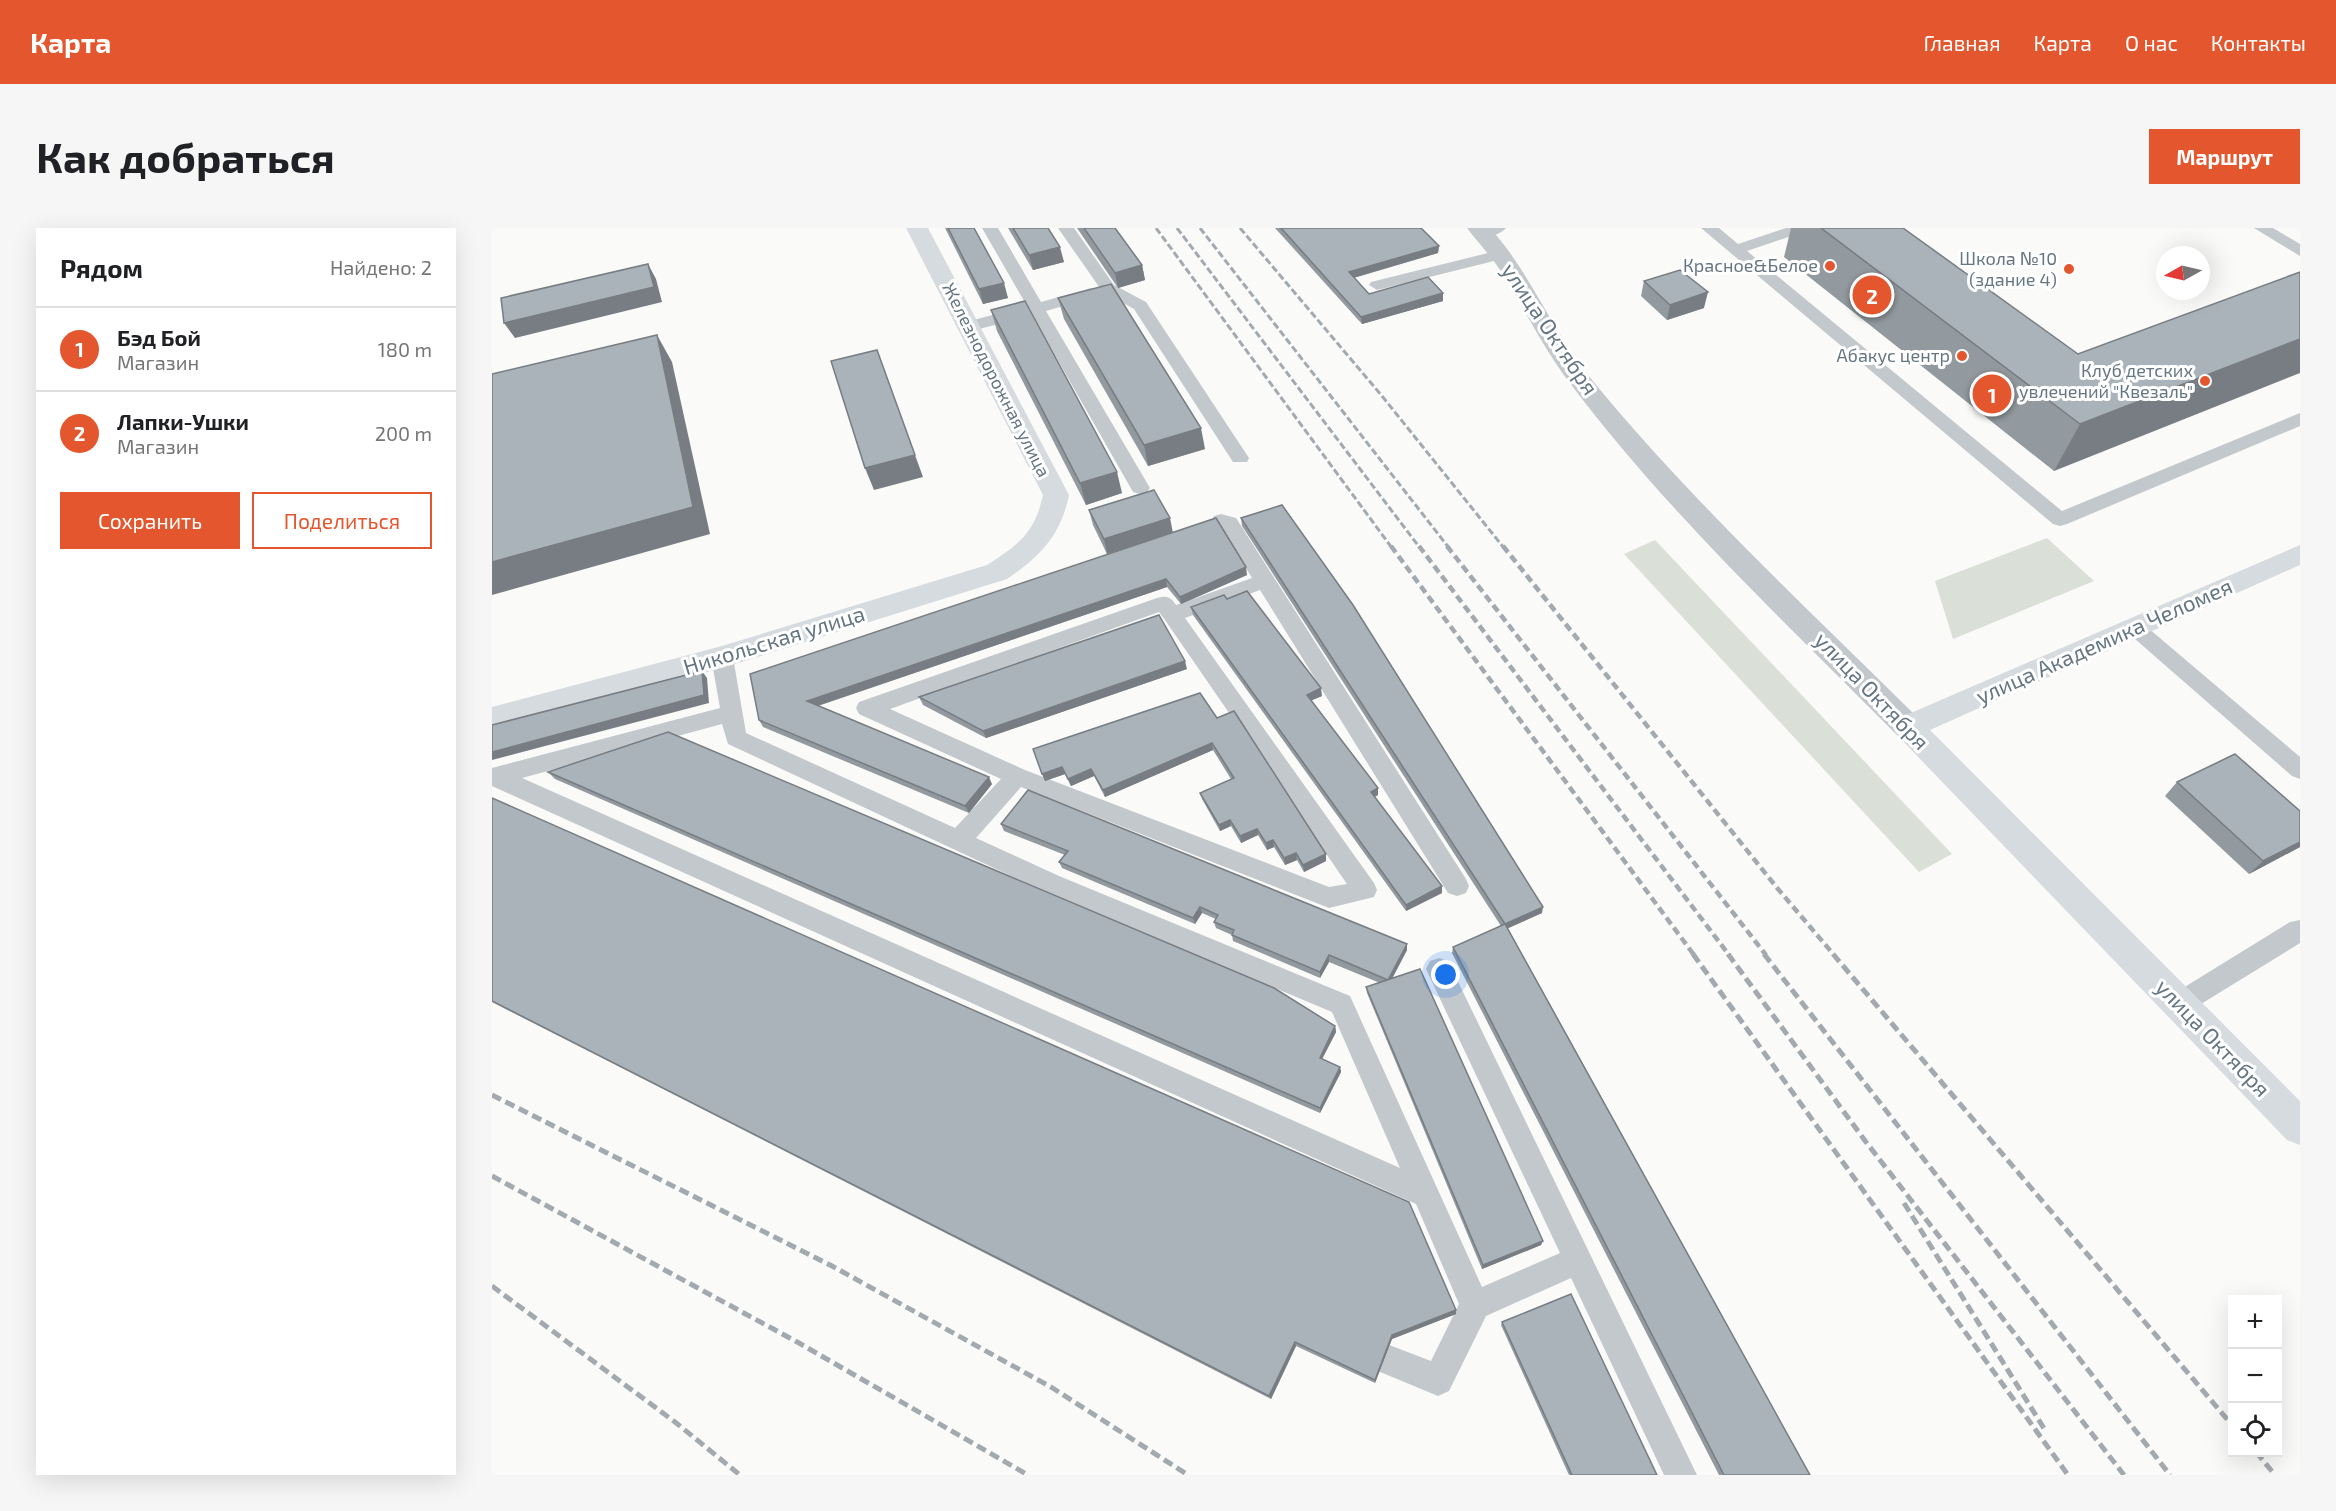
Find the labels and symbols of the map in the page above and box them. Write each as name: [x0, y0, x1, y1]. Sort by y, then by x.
north arrow: [2156, 246, 2210, 300]
place label: Школа №10 (здание 4): [1959, 247, 2057, 290]
place label: Красное&Белое: [1683, 254, 1818, 276]
street label: улица Октября: [1496, 258, 1604, 400]
marker: Красное&Белое: [1823, 259, 1837, 273]
marker: Школа №10 (здание 4): [2062, 262, 2076, 276]
pin: 2: [1852, 272, 1892, 318]
street label: Железнодорожная улица: [938, 279, 1056, 480]
place label: Абакус центр: [1836, 344, 1950, 366]
marker: Абакус центр: [1955, 349, 1969, 363]
place label: Клуб детских увлечений "Квезаль": [2019, 359, 2193, 402]
pin: 1: [1972, 372, 2012, 416]
marker: Клуб детских увлечений "Квезаль": [2198, 374, 2212, 388]
street label: улица Академика Челомея: [1971, 572, 2236, 709]
street label: Никольская улица: [680, 599, 868, 680]
street label: улица Октября: [1810, 626, 1935, 755]
your location: [1431, 960, 1460, 989]
street label: улица Октября: [2151, 973, 2276, 1102]

